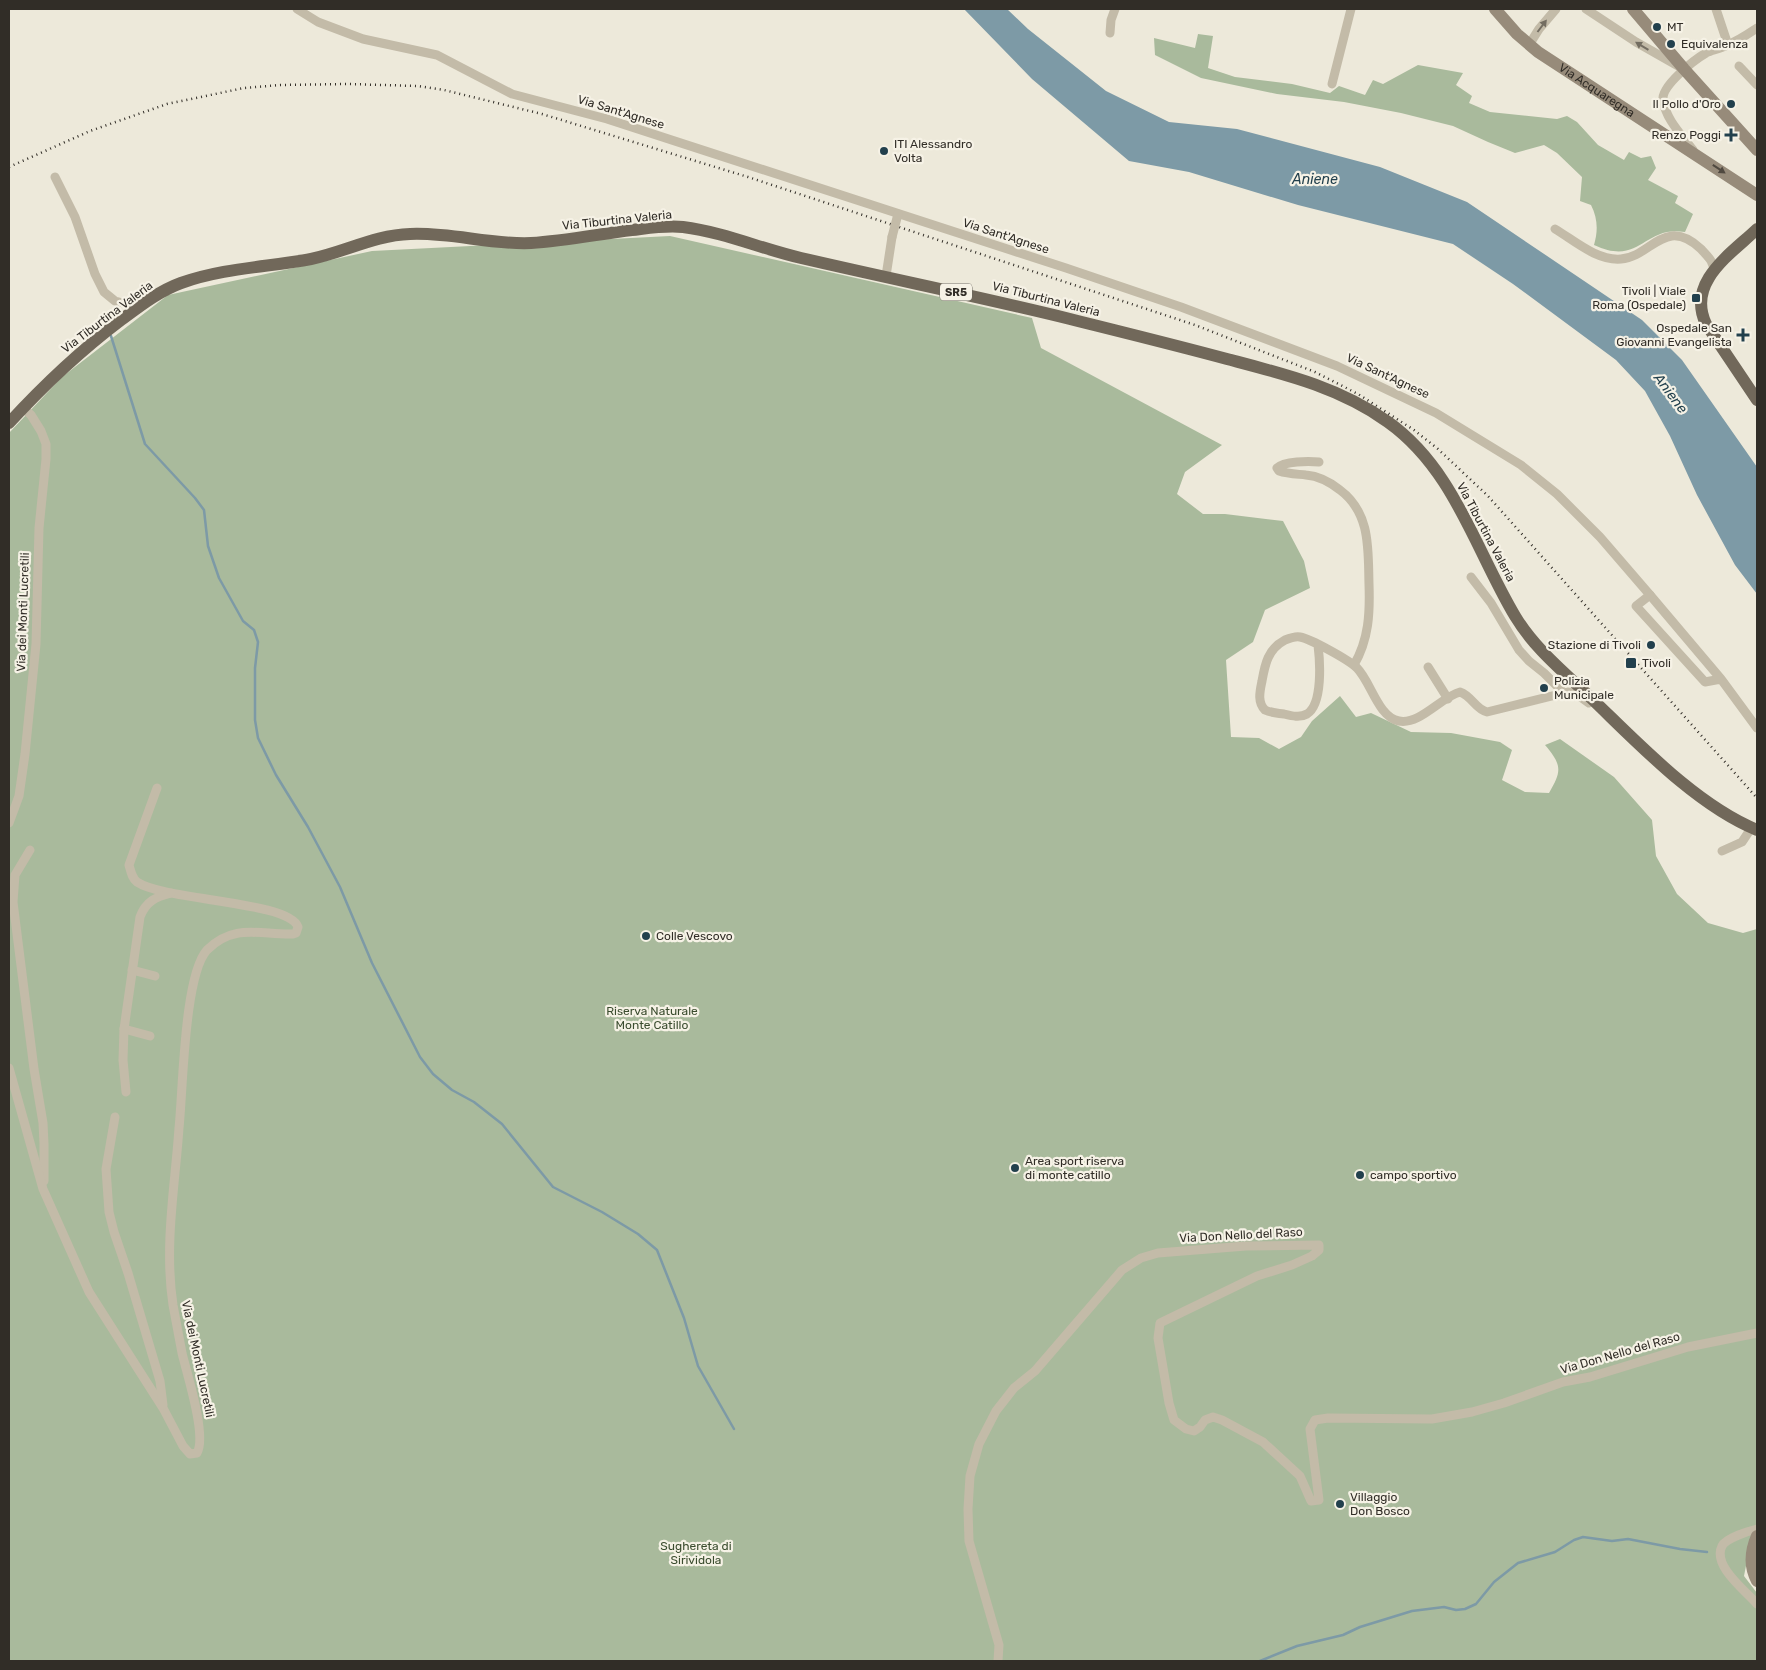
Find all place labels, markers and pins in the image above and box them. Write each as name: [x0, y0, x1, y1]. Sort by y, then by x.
place label: MT: [1667, 20, 1684, 34]
marker: MT: [1651, 21, 1663, 33]
place label: Equivalenza: [1681, 37, 1748, 51]
marker: Equivalenza: [1665, 38, 1677, 50]
place label: Il Pollo d'Oro: [1652, 97, 1721, 111]
marker: Il Pollo d'Oro: [1725, 98, 1737, 110]
place label: Renzo Poggi: [1652, 128, 1721, 142]
marker: Renzo Poggi: [1725, 129, 1737, 141]
place label: ITI Alessandro Volta: [894, 137, 973, 165]
marker: ITI Alessandro Volta: [878, 145, 890, 157]
place label: Tivoli | Viale Roma (Ospedale): [1592, 284, 1686, 312]
marker: Tivoli | Viale Roma (Ospedale): [1690, 292, 1702, 304]
place label: Ospedale San Giovanni Evangelista: [1616, 321, 1732, 349]
marker: Ospedale San Giovanni Evangelista: [1736, 328, 1750, 342]
place label: Stazione di Tivoli: [1548, 638, 1641, 652]
marker: Stazione di Tivoli: [1645, 639, 1657, 651]
marker: Tivoli: [1624, 656, 1638, 670]
place label: Tivoli: [1642, 656, 1671, 670]
place label: Polizia Municipale: [1554, 674, 1614, 702]
marker: Polizia Municipale: [1538, 682, 1550, 694]
place label: Colle Vescovo: [656, 929, 733, 943]
marker: Colle Vescovo: [640, 930, 652, 942]
place label: Area sport riserva di monte catillo: [1025, 1154, 1124, 1182]
marker: Area sport riserva di monte catillo: [1009, 1162, 1021, 1174]
place label: campo sportivo: [1370, 1168, 1457, 1182]
marker: campo sportivo: [1354, 1169, 1366, 1181]
place label: Villaggio Don Bosco: [1350, 1490, 1410, 1518]
marker: Villaggio Don Bosco: [1334, 1498, 1346, 1510]

